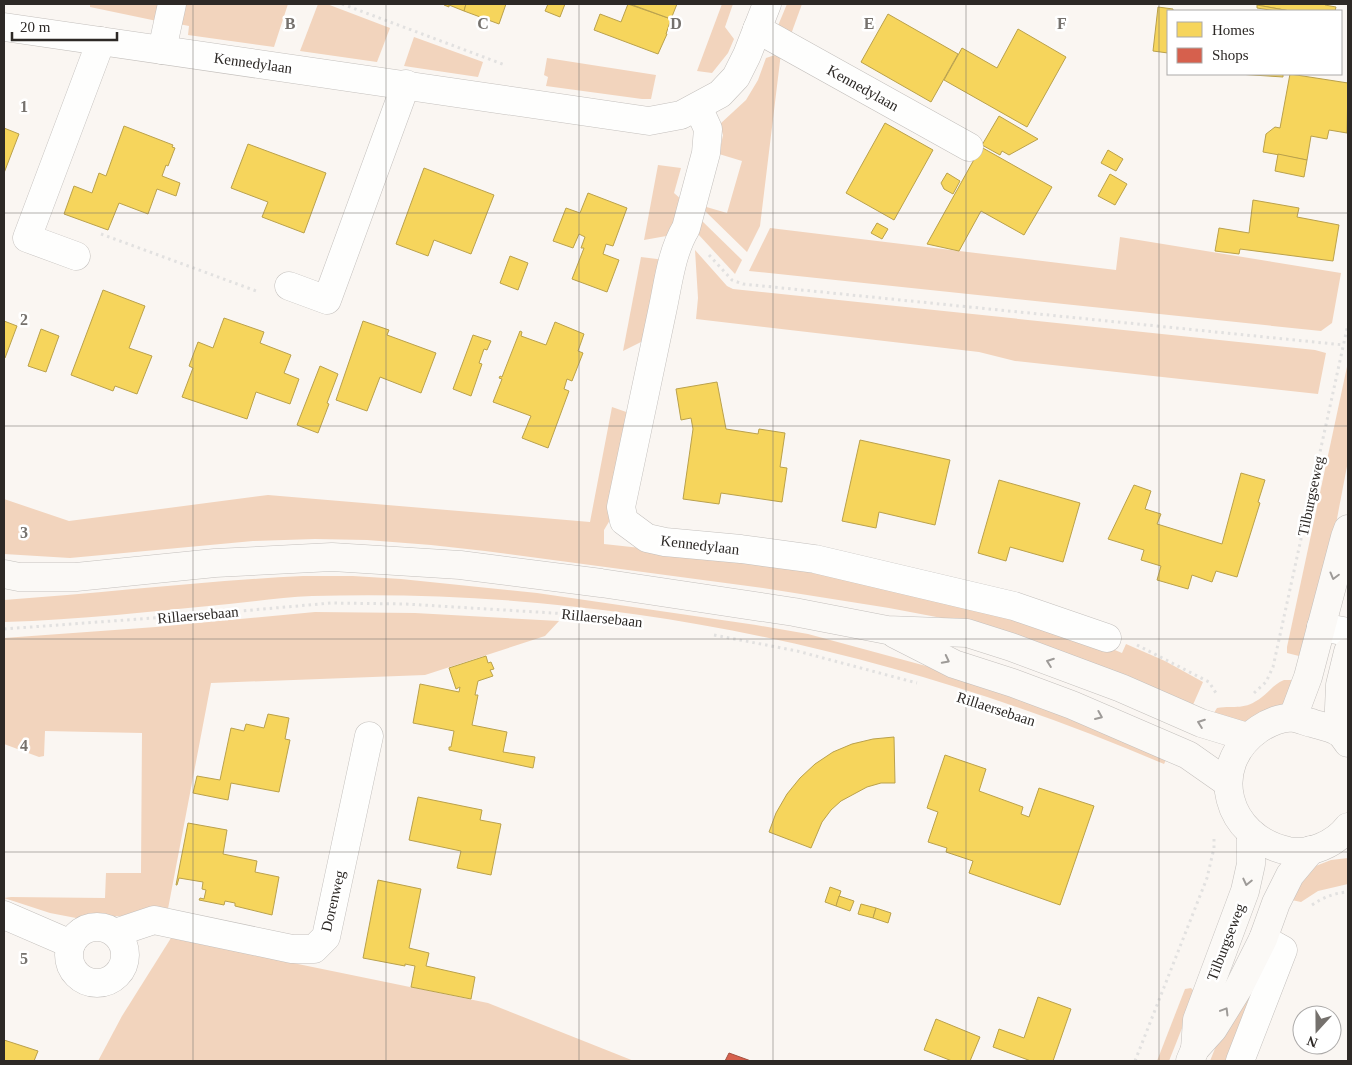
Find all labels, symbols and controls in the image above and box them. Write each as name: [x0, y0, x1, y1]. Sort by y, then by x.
scale bar: [12, 10, 118, 42]
legend: [1167, 10, 1342, 75]
text: B: [285, 15, 296, 32]
text: C: [477, 15, 489, 32]
text: D: [670, 15, 682, 32]
text: E: [864, 15, 874, 32]
text: F: [1057, 15, 1067, 32]
text: 20 m: [20, 19, 51, 35]
text: Homes: [1212, 22, 1255, 38]
text: Shops: [1212, 47, 1249, 63]
street label: Kennedylaan: [213, 50, 294, 76]
street label: Kennedylaan: [825, 62, 902, 114]
text: 1: [20, 98, 28, 115]
text: 2: [20, 311, 28, 328]
street label: Tilburgseweg: [1295, 454, 1327, 538]
text: 3: [20, 524, 28, 541]
street label: Kennedylaan: [660, 532, 741, 558]
one-way arrow: [1330, 571, 1340, 579]
street label: Rillaersebaan: [157, 603, 240, 627]
street label: Rillaersebaan: [561, 606, 644, 630]
one-way arrow: [941, 654, 950, 664]
one-way arrow: [1047, 658, 1055, 668]
street label: Rillaersebaan: [955, 689, 1038, 729]
one-way arrow: [1094, 710, 1102, 720]
one-way arrow: [1197, 719, 1206, 729]
text: 4: [20, 737, 28, 754]
street label: Dorenweg: [318, 868, 348, 933]
one-way arrow: [1242, 877, 1253, 886]
street label: Tilburgseweg: [1204, 901, 1248, 983]
text: 5: [20, 950, 28, 967]
north arrow: [1292, 1005, 1342, 1055]
one-way arrow: [1218, 1007, 1228, 1016]
text: N: [1305, 1033, 1320, 1050]

